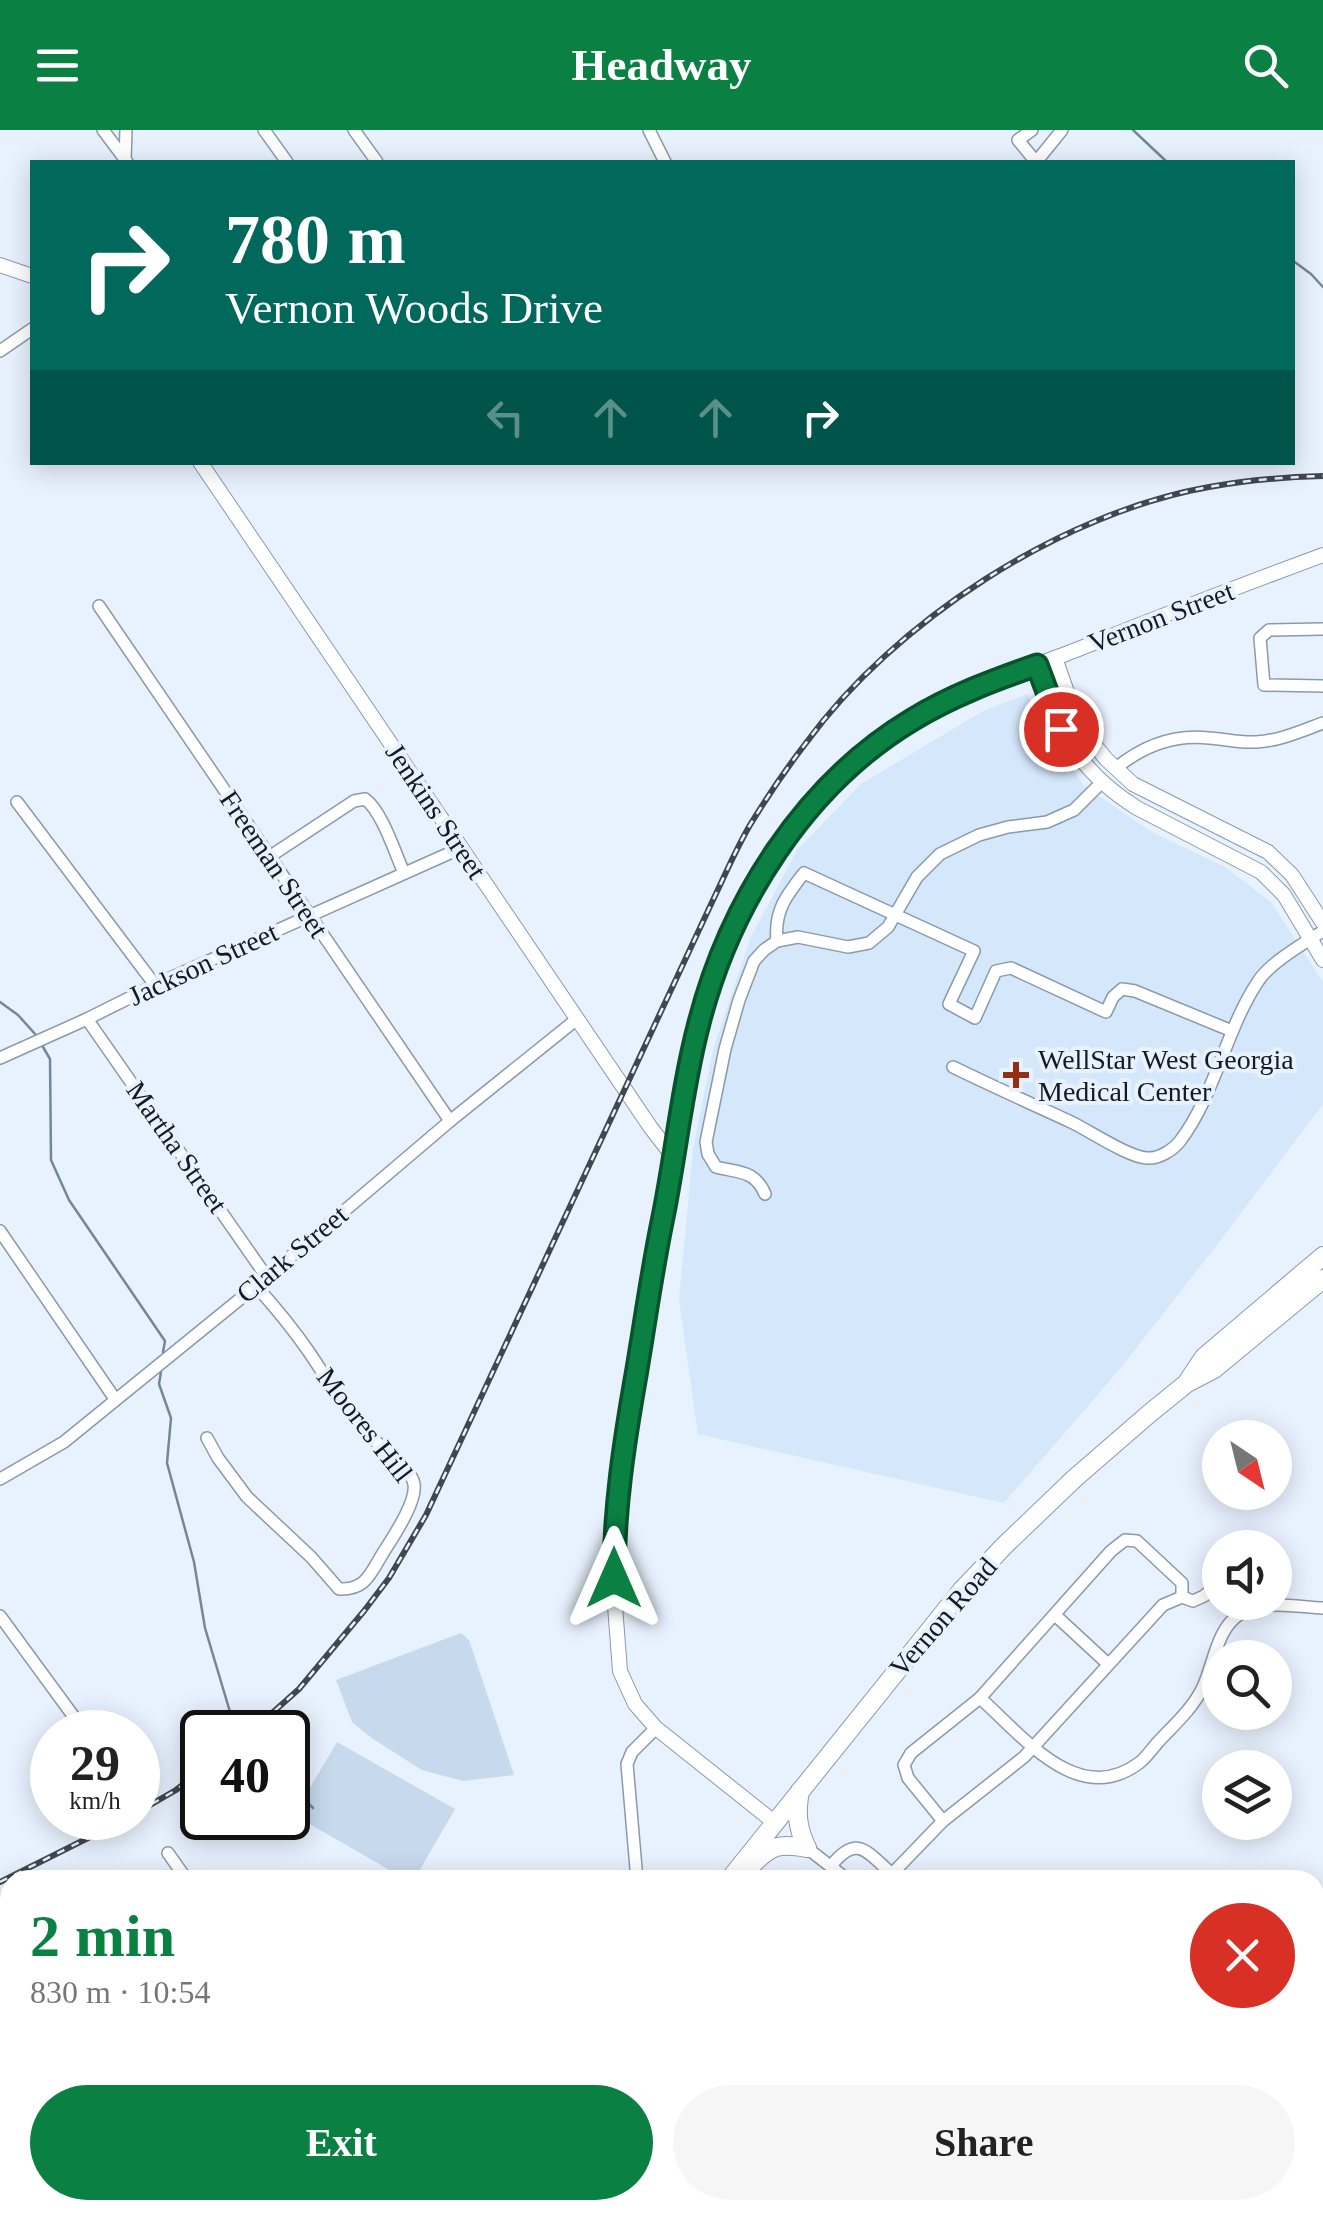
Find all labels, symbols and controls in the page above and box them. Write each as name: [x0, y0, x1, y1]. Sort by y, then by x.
icon: menu: [30, 38, 85, 93]
icon: search: [1238, 38, 1293, 93]
text: Headway: [572, 40, 752, 90]
icon: right: [60, 200, 190, 330]
text: 780 m: [225, 201, 406, 278]
text: Vernon Woods Drive: [225, 283, 603, 333]
icon: left: [478, 390, 533, 445]
icon: ahead: [583, 390, 638, 445]
icon: ahead: [688, 390, 743, 445]
icon: right: [793, 390, 848, 445]
street label: Vernon Street: [1084, 575, 1238, 659]
pin: [1019, 687, 1104, 772]
icon: arrive: [1034, 702, 1089, 757]
street label: Jenkins Street: [379, 738, 493, 885]
street label: Freeman Street: [214, 785, 335, 943]
street label: Jackson Street: [124, 916, 283, 1012]
place label: WellStar West Georgia Medical Center: [1038, 1044, 1294, 1107]
marker: WellStar West Georgia Medical Center: [1003, 1062, 1029, 1088]
street label: Martha Street: [120, 1075, 234, 1219]
street label: Clark Street: [231, 1199, 354, 1309]
street label: Moores Hill: [311, 1362, 419, 1488]
north arrow: [1202, 1420, 1292, 1510]
map controls: [1202, 1420, 1292, 1840]
position arrow: [562, 1526, 666, 1630]
button: sound: [1202, 1530, 1292, 1620]
street label: Vernon Road: [883, 1551, 1003, 1683]
button: search: [1202, 1640, 1292, 1730]
speed limit sign: 40: [180, 1710, 310, 1840]
text: 29: [70, 1735, 120, 1791]
button: layers: [1202, 1750, 1292, 1840]
text: km/h: [69, 1787, 121, 1814]
text: 2 min: [30, 1903, 175, 1969]
button: close: [1190, 1903, 1295, 2008]
text: 830 m · 10:54: [30, 1974, 210, 2010]
button: Exit: [30, 2085, 653, 2200]
button: Share: [673, 2085, 1295, 2200]

